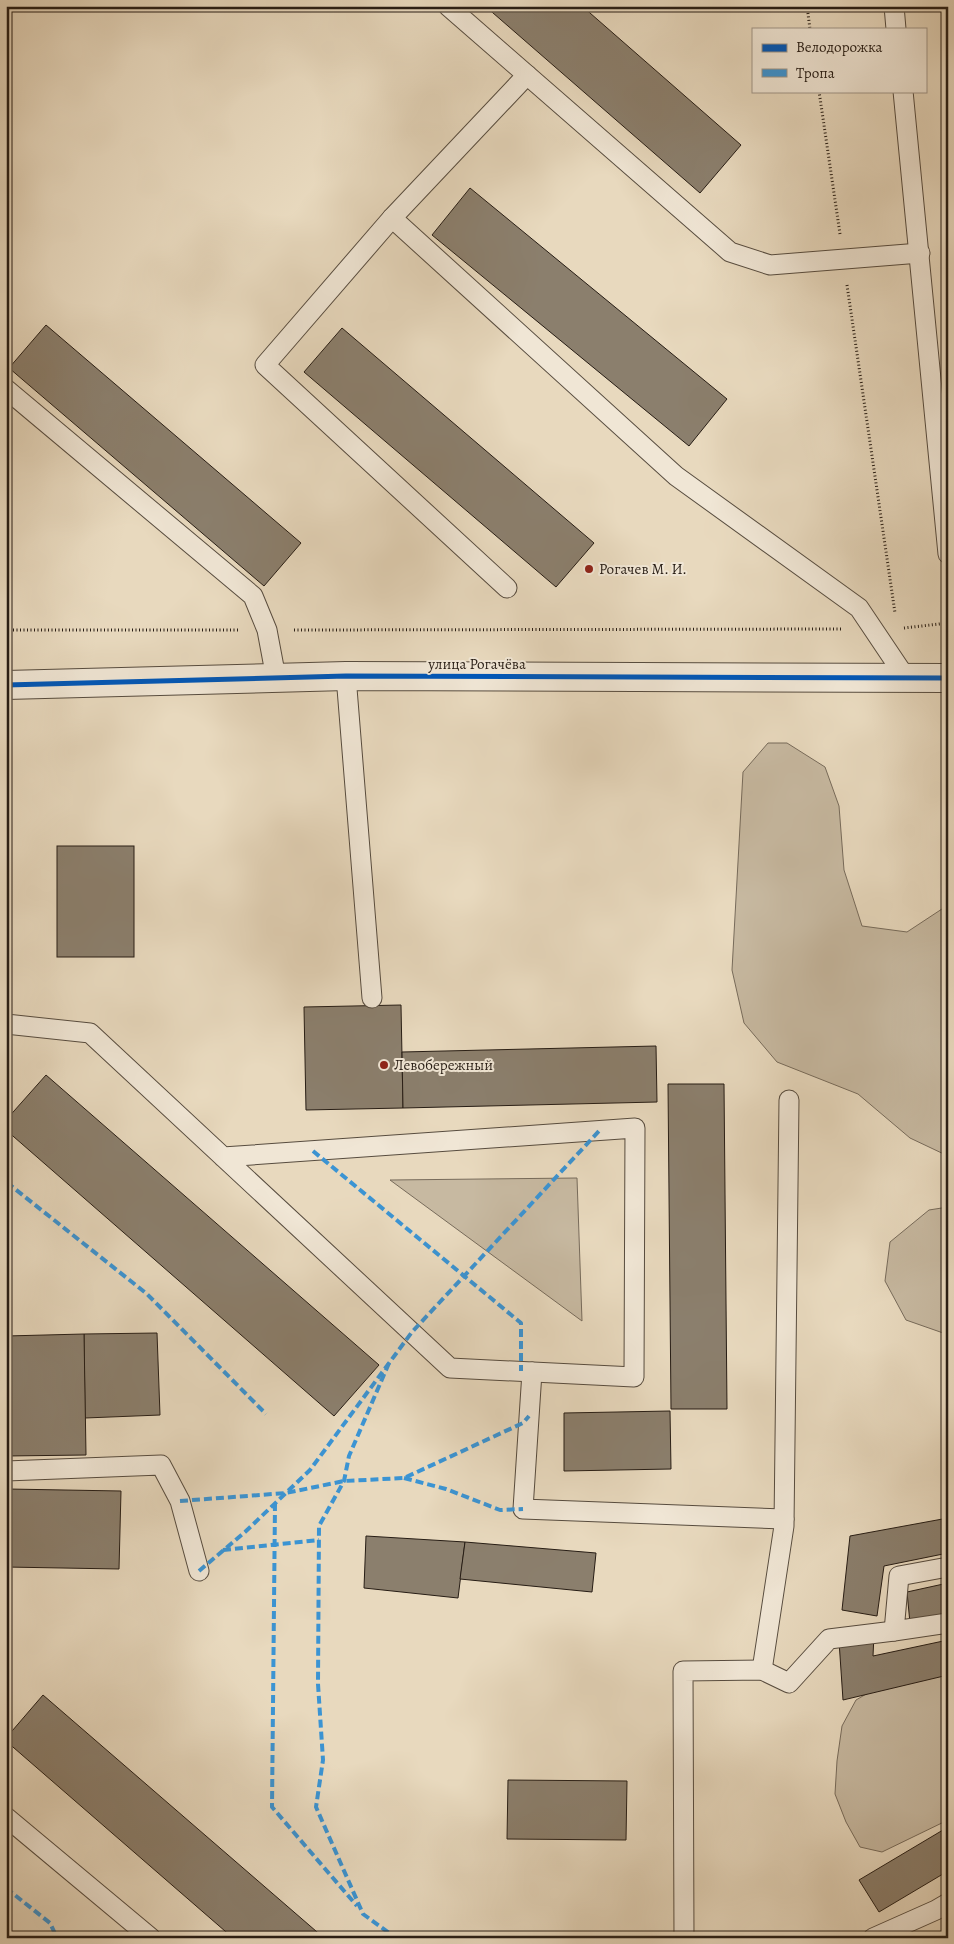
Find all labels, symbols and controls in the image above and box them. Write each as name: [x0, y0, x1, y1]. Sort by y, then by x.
legend: [752, 28, 926, 92]
text: Велодорожка: [796, 37, 883, 57]
text: Тропа: [796, 63, 835, 83]
place label: Рогачев М. И.: [599, 559, 687, 579]
marker: Рогачев М. И.: [583, 563, 595, 575]
street label: улица Рогачёва: [427, 654, 526, 674]
place label: Левобережный: [394, 1055, 493, 1075]
marker: Левобережный: [378, 1059, 390, 1071]

